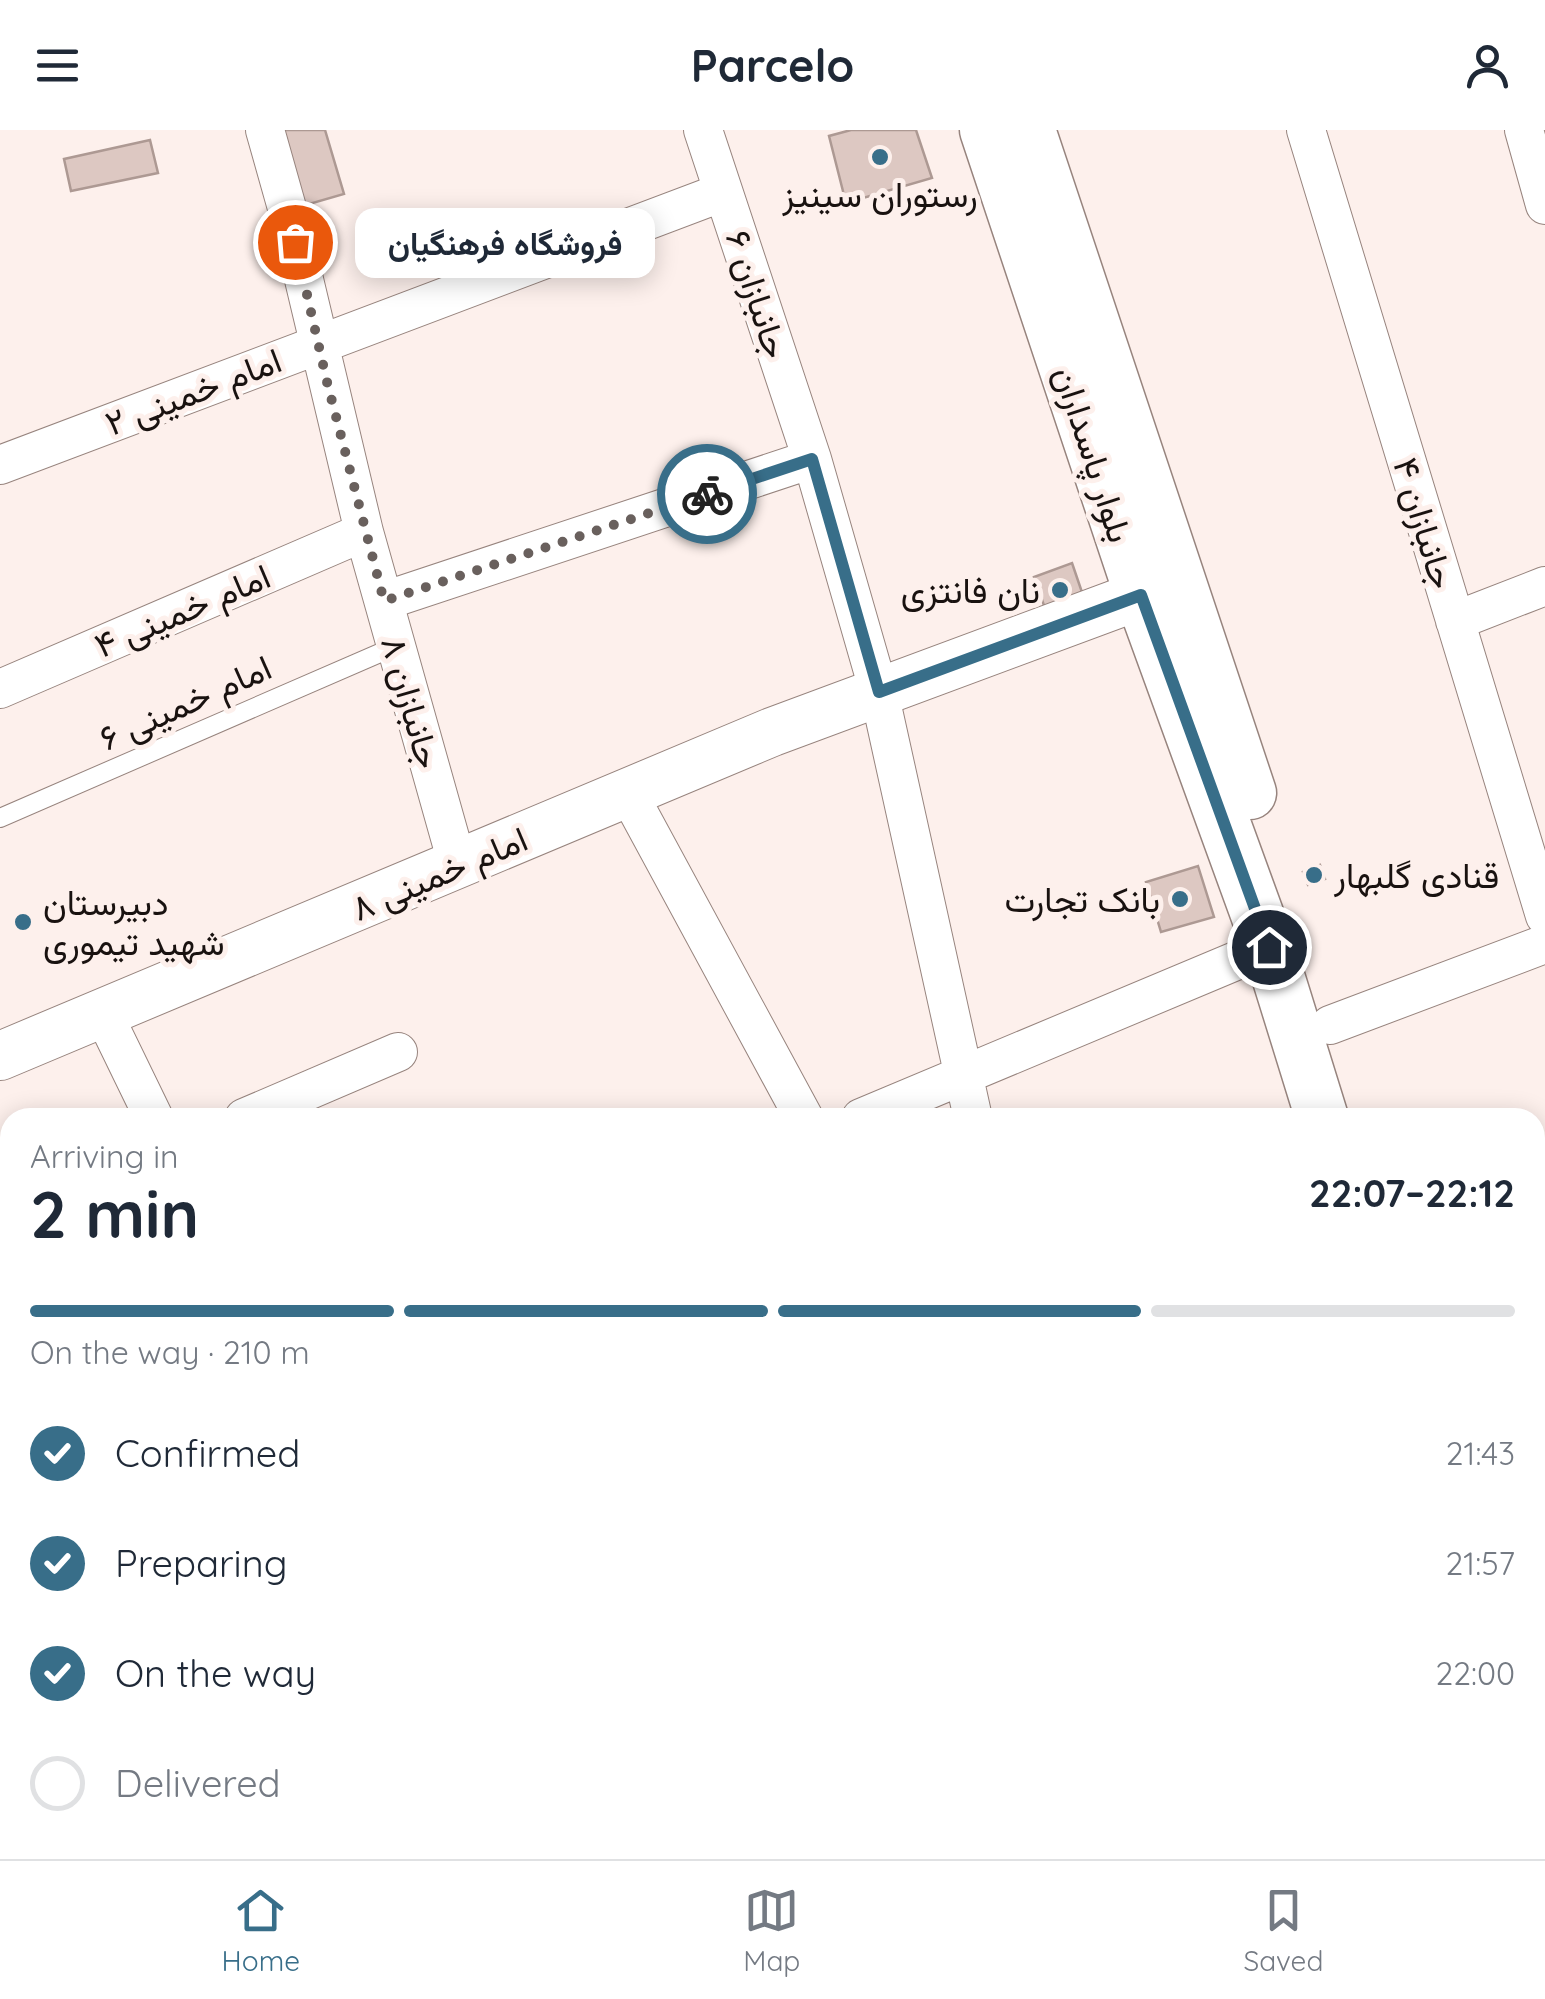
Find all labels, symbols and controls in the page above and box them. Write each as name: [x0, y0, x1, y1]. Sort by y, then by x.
text: Parcelo: [691, 37, 854, 93]
icon: menu: [30, 38, 85, 93]
icon: person: [1460, 38, 1515, 93]
marker: رستوران سینیز: [869, 146, 891, 168]
place label: رستوران سینیز: [781, 172, 978, 217]
pin: [253, 200, 338, 285]
callout: فروشگاه فرهنگیان: [355, 207, 655, 277]
icon: bag: [268, 215, 323, 270]
text: فروشگاه فرهنگیان: [388, 223, 622, 263]
street label: جانبازان ۶: [716, 224, 799, 364]
street label: امام خمینی ۲: [99, 337, 288, 447]
street label: بلوار پاسداران: [1042, 360, 1143, 548]
courier: [657, 444, 757, 544]
street label: جانبازان ۴: [1383, 452, 1466, 594]
icon: bike: [680, 467, 735, 522]
street label: امام خمینی ۴: [88, 553, 277, 669]
place label: نان فانتزی: [901, 568, 1040, 613]
marker: نان فانتزی: [1049, 579, 1071, 601]
street label: جانبازان ۸: [371, 631, 452, 773]
street label: امام خمینی ۶: [92, 645, 279, 761]
street label: امام خمینی ۸: [344, 816, 535, 932]
place label: قنادی گلبهار: [1333, 853, 1499, 898]
marker: قنادی گلبهار: [1303, 864, 1325, 886]
place label: بانک تجارت: [1004, 877, 1160, 922]
place label: دبیرستان شهید تیموری: [43, 880, 225, 965]
marker: بانک تجارت: [1169, 888, 1191, 910]
pin: [1227, 905, 1312, 990]
marker: دبیرستان شهید تیموری: [12, 911, 34, 933]
icon: home: [1242, 920, 1297, 975]
text: Arriving in: [30, 1136, 179, 1176]
text: 22:07–22:12: [1309, 1169, 1515, 1217]
text: 2 min: [30, 1173, 199, 1254]
text: On the way · 210 m: [30, 1332, 310, 1372]
icon: check: [30, 1426, 85, 1481]
text: Confirmed: [115, 1429, 300, 1477]
text: 21:43: [1446, 1433, 1515, 1473]
icon: check: [30, 1536, 85, 1591]
text: Preparing: [115, 1539, 287, 1587]
text: 21:57: [1446, 1543, 1515, 1583]
icon: check: [30, 1646, 85, 1701]
text: On the way: [115, 1649, 316, 1697]
text: 22:00: [1435, 1653, 1515, 1693]
text: Delivered: [115, 1759, 281, 1807]
tab: Home: [222, 1883, 300, 1978]
tab: Map: [743, 1883, 800, 1978]
tab: Saved: [1244, 1883, 1323, 1978]

